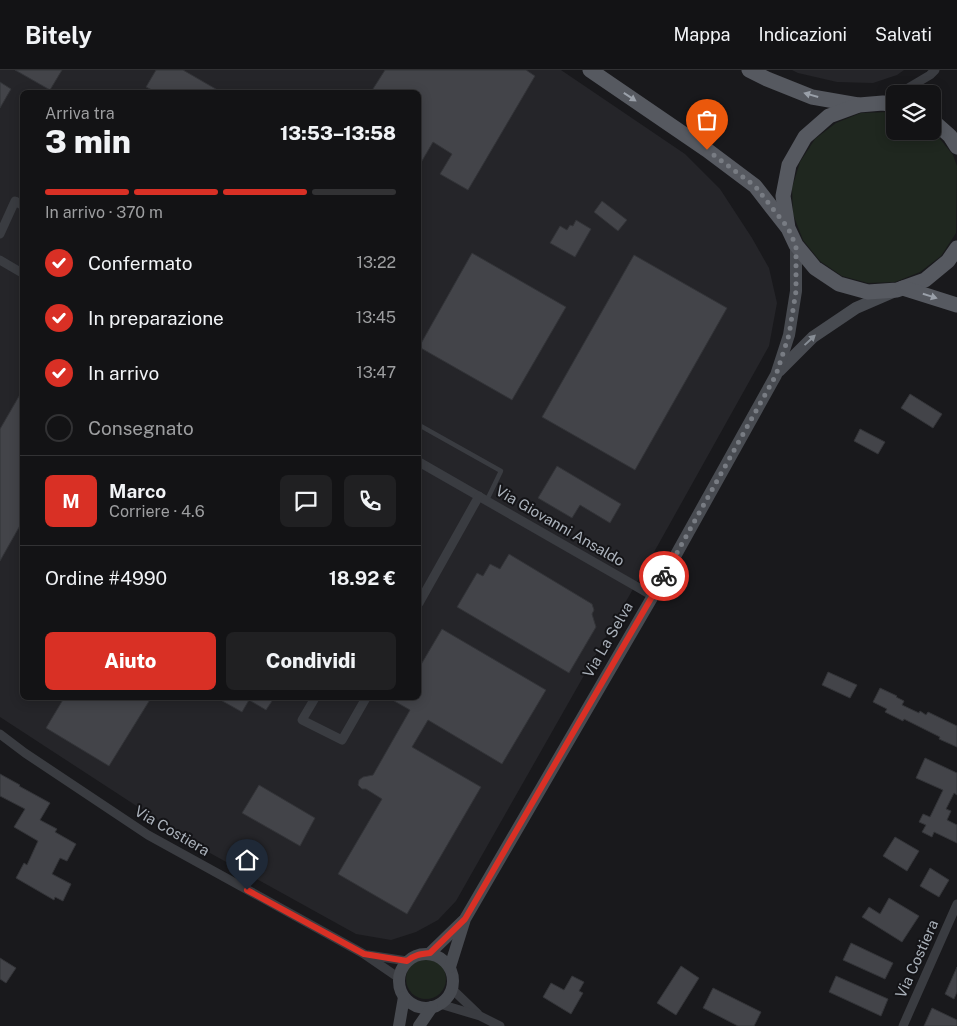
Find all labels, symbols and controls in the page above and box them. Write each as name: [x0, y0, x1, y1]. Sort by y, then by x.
text: Bitely: [25, 21, 92, 49]
text: Mappa: [673, 24, 731, 45]
text: Indicazioni: [759, 24, 847, 45]
text: Salvati: [875, 24, 932, 45]
map controls: [886, 85, 941, 140]
button: layers: [886, 85, 941, 140]
one-way arrow: [804, 91, 819, 99]
one-way arrow: [623, 93, 637, 102]
pin: [686, 99, 728, 150]
text: Arriva tra: [45, 104, 115, 123]
icon: bag: [693, 106, 721, 134]
text: 13:53–13:58: [280, 122, 396, 144]
text: 3 min: [45, 123, 131, 160]
text: In arrivo · 370 m: [45, 203, 163, 222]
icon: check: [45, 249, 73, 277]
text: Confermato: [88, 252, 192, 274]
text: 13:22: [356, 253, 396, 272]
one-way arrow: [923, 293, 938, 301]
icon: check: [45, 304, 73, 332]
text: In preparazione: [88, 307, 224, 329]
text: 13:45: [356, 308, 396, 327]
one-way arrow: [804, 334, 816, 346]
icon: check: [45, 359, 73, 387]
text: In arrivo: [88, 362, 159, 384]
text: 13:47: [356, 363, 396, 382]
text: Consegnato: [88, 417, 194, 439]
button: chat: [280, 475, 332, 527]
button: phone: [344, 475, 396, 527]
text: Marco: [109, 480, 166, 502]
street label: Via Giovanni Ansaldo: [493, 482, 628, 569]
text: M: [62, 490, 80, 512]
text: Corriere · 4.6: [109, 502, 205, 521]
courier: [639, 551, 689, 601]
icon: bike: [650, 562, 678, 590]
text: Ordine #4990: [45, 567, 167, 589]
text: 18.92 €: [329, 567, 396, 589]
street label: Via La Selva: [579, 599, 636, 681]
button: Aiuto: [45, 632, 216, 690]
button: Condividi: [226, 632, 396, 690]
street label: Via Costiera: [132, 802, 213, 859]
pin: [226, 839, 268, 890]
icon: home: [233, 846, 261, 874]
street label: Via Costiera: [892, 917, 941, 1001]

